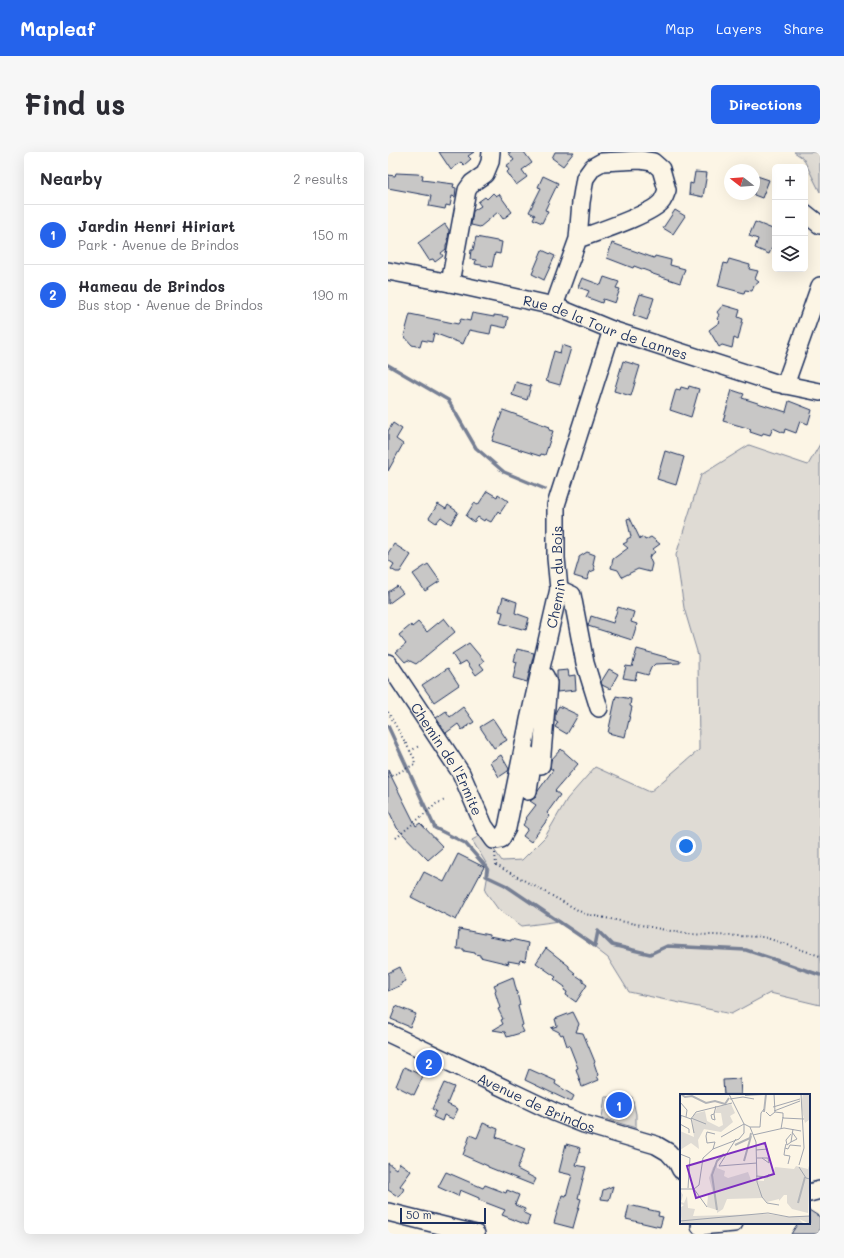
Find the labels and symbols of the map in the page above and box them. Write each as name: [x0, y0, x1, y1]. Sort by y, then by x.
north arrow: [724, 164, 760, 200]
street label: Rue de la Tour de Lannes: [521, 290, 690, 363]
street label: Chemin du Bois: [541, 526, 569, 630]
street label: Chemin de l'Ermite: [407, 698, 488, 818]
your location: [676, 836, 696, 856]
pin: 2: [416, 1048, 442, 1078]
street label: Avenue de Brindos: [475, 1068, 597, 1136]
pin: 1: [606, 1090, 632, 1120]
inset map: [680, 1094, 810, 1224]
scale bar: [400, 1206, 486, 1225]

